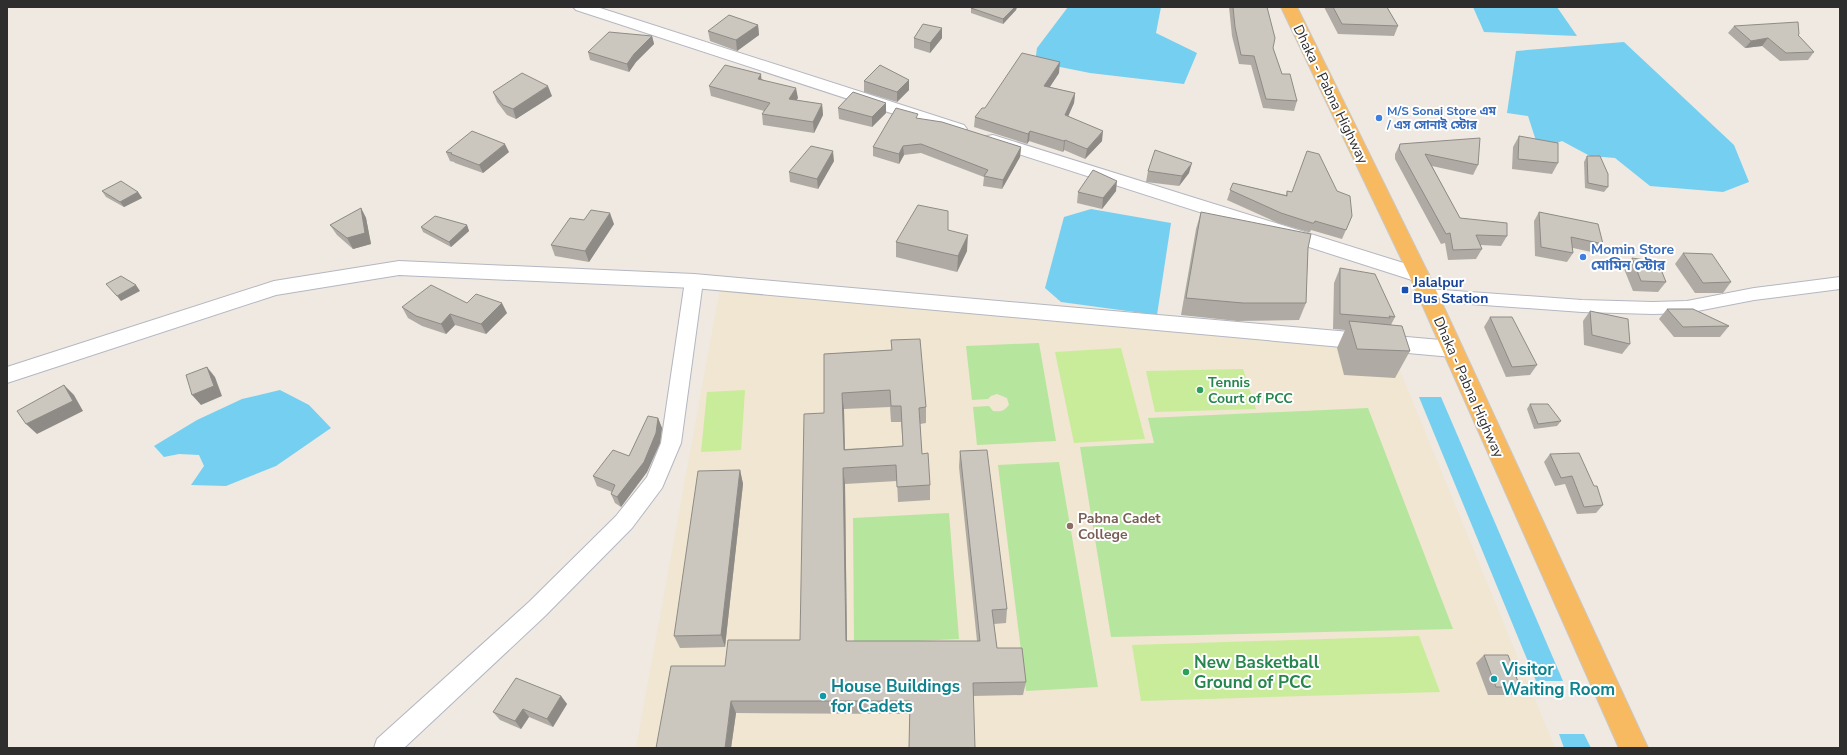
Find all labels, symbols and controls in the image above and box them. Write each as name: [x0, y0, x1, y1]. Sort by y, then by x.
street label: Dhaka - Pabna Highway: [1289, 22, 1373, 168]
place label: M/S Sonai Store এম / এস সোনাই স্টোর: [1386, 103, 1497, 133]
marker: M/S Sonai Store এম / এস সোনাই স্টোর: [1374, 113, 1384, 123]
place label: Momin Store মোমিন স্টোর: [1591, 240, 1675, 275]
marker: Momin Store মোমিন স্টোর: [1578, 252, 1588, 262]
place label: Jalalpur Bus Station: [1412, 273, 1488, 308]
marker: Jalalpur Bus Station: [1400, 285, 1410, 295]
street label: Dhaka - Pabna Highway: [1429, 314, 1509, 461]
place label: Tennis Court of PCC: [1208, 373, 1293, 408]
marker: Tennis Court of PCC: [1195, 385, 1205, 395]
place label: Pabna Cadet College: [1078, 509, 1161, 544]
marker: Pabna Cadet College: [1065, 521, 1075, 531]
place label: New Basketball Ground of PCC: [1194, 651, 1320, 694]
place label: Visitor Waiting Room: [1501, 658, 1615, 701]
marker: New Basketball Ground of PCC: [1181, 667, 1191, 677]
marker: Visitor Waiting Room: [1489, 674, 1499, 684]
place label: House Buildings for Cadets: [831, 675, 960, 718]
marker: House Buildings for Cadets: [818, 691, 828, 701]

